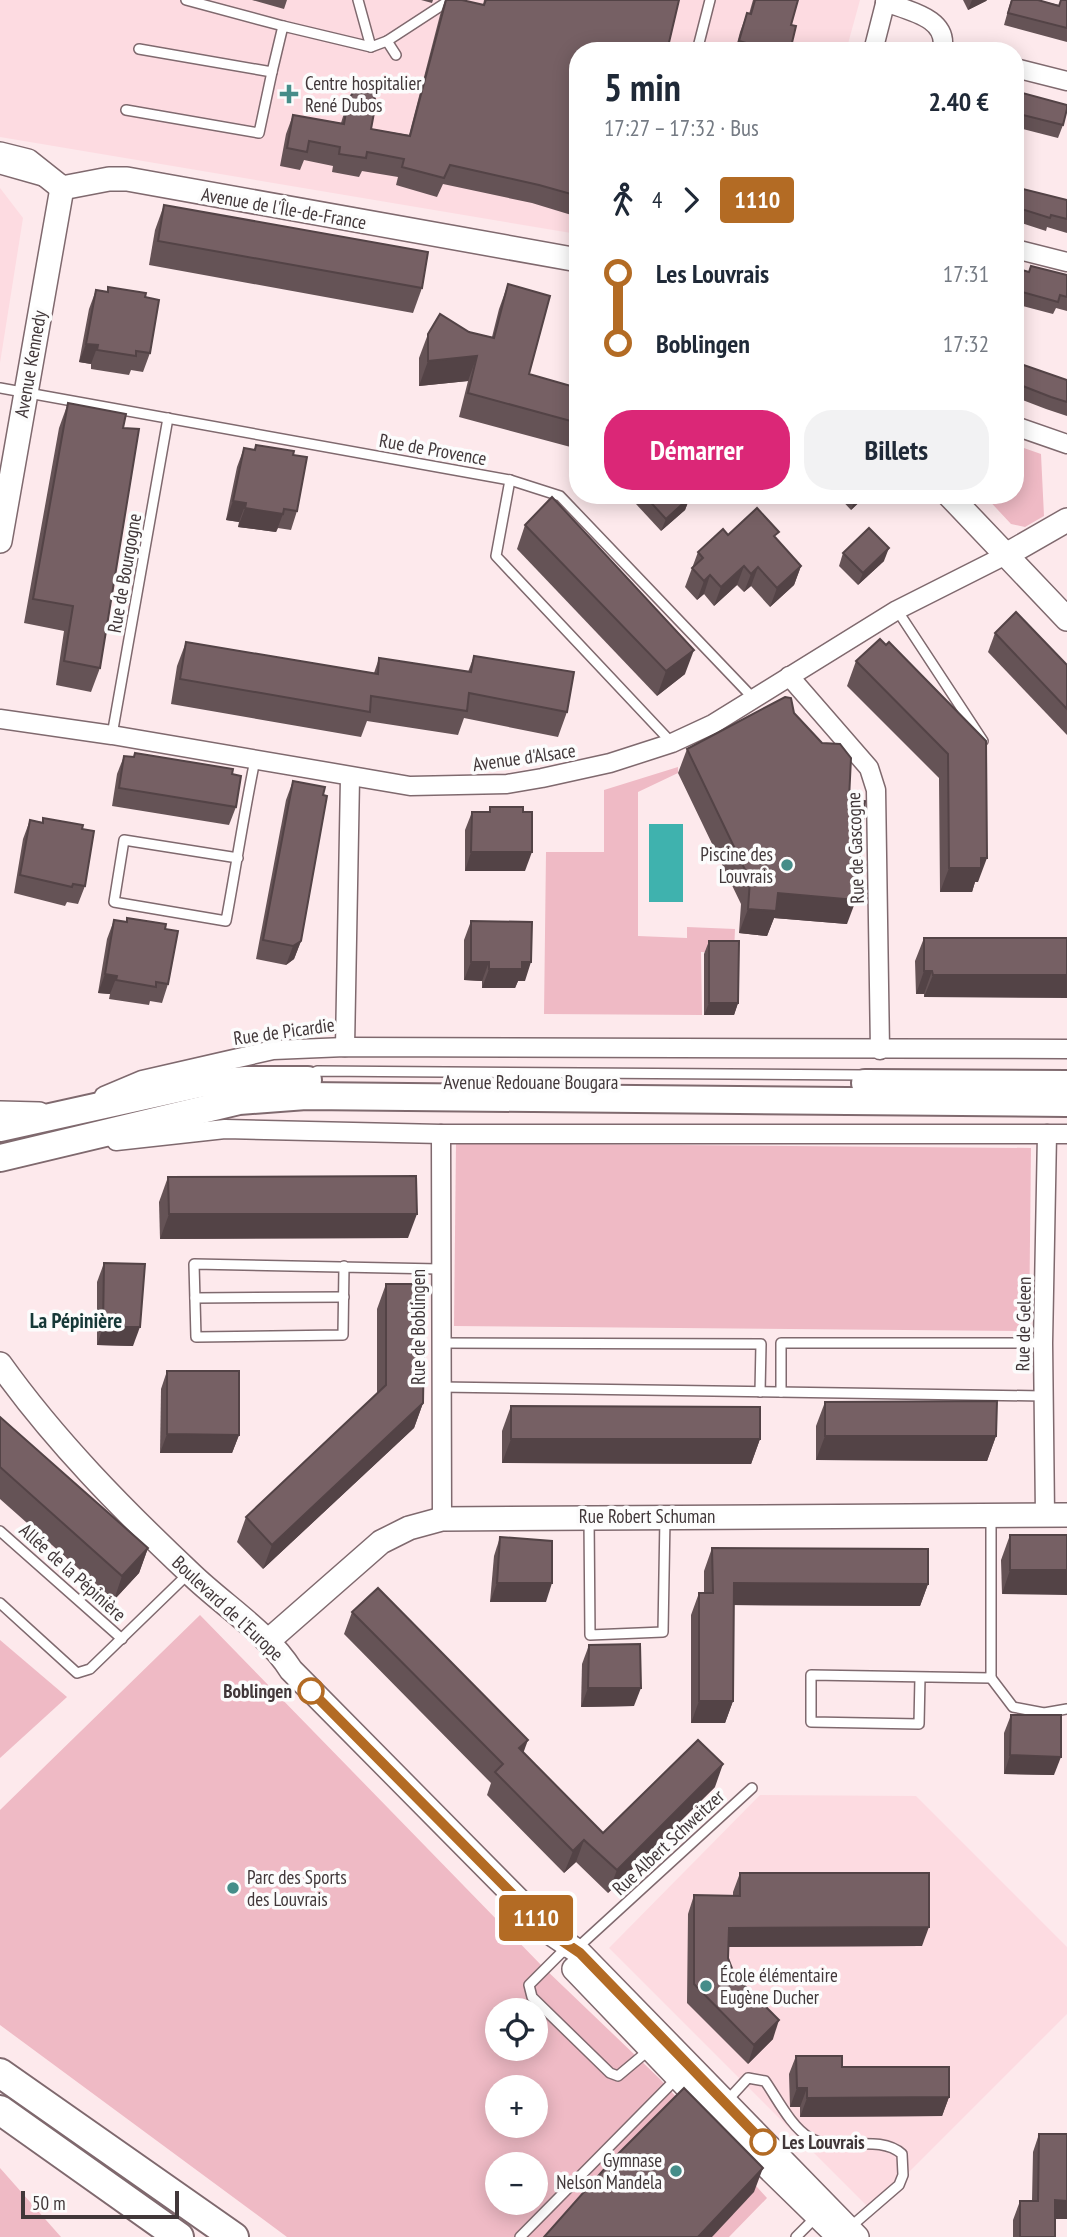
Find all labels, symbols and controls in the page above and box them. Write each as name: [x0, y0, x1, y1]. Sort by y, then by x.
text: 5 min: [604, 62, 681, 111]
place label: Centre hospitalier René Dubos: [305, 71, 422, 117]
marker: Centre hospitalier René Dubos: [279, 84, 299, 104]
text: 2.40 €: [928, 85, 989, 118]
text: 17:27 – 17:32 · Bus: [604, 113, 759, 142]
icon: walk: [604, 181, 642, 219]
icon: forward: [672, 181, 710, 219]
street label: Avenue de l'Île-de-France: [200, 182, 369, 234]
text: 1110: [734, 184, 780, 215]
text: 4: [652, 185, 662, 214]
text: Les Louvrais: [656, 257, 769, 290]
text: 17:31: [943, 259, 989, 288]
street label: Avenue Kennedy: [9, 308, 51, 419]
text: Boblingen: [656, 327, 750, 360]
text: 17:32: [943, 329, 989, 358]
button: Démarrer: [604, 410, 790, 490]
button: Billets: [804, 410, 989, 490]
street label: Rue de Provence: [377, 428, 489, 470]
street label: Rue de Bourgogne: [102, 511, 146, 635]
street label: Avenue d'Alsace: [471, 738, 577, 776]
street label: Rue de Gascogne: [841, 792, 869, 904]
place label: Piscine des Louvrais: [700, 842, 773, 888]
marker: Piscine des Louvrais: [779, 857, 795, 873]
street label: Rue de Picardie: [232, 1012, 336, 1050]
street label: Avenue Redouane Bougara: [444, 1070, 618, 1094]
street label: Rue de Boblingen: [406, 1269, 430, 1385]
street label: Rue de Geleen: [1010, 1276, 1036, 1372]
district label: La Pépinière: [30, 1307, 122, 1334]
street label: Rue Robert Schuman: [579, 1504, 715, 1528]
street label: Allée de la Pépinière: [15, 1518, 131, 1626]
street label: Boulevard de l'Europe: [167, 1550, 289, 1666]
marker: Boblingen: [298, 1678, 324, 1704]
place label: Boblingen: [223, 1679, 292, 1703]
street label: Rue Albert Schweitzer: [607, 1783, 730, 1900]
place label: Parc des Sports des Louvrais: [247, 1865, 347, 1911]
marker: Parc des Sports des Louvrais: [225, 1880, 241, 1896]
line badge: 1110: [487, 1895, 585, 1941]
text: 1110: [513, 1902, 559, 1933]
place label: École élémentaire Eugène Ducher: [720, 1963, 838, 2009]
marker: École élémentaire Eugène Ducher: [698, 1978, 714, 1994]
map controls: [485, 1998, 548, 2215]
button: locate: [485, 1998, 548, 2061]
button: +: [485, 2075, 548, 2138]
marker: Les Louvrais: [750, 2129, 776, 2155]
place label: Les Louvrais: [782, 2130, 865, 2154]
place label: Gymnase Nelson Mandela: [556, 2148, 662, 2194]
button: −: [485, 2152, 548, 2215]
marker: Gymnase Nelson Mandela: [668, 2163, 684, 2179]
scale bar: [21, 2188, 178, 2220]
text: 50 m: [32, 2191, 66, 2215]

